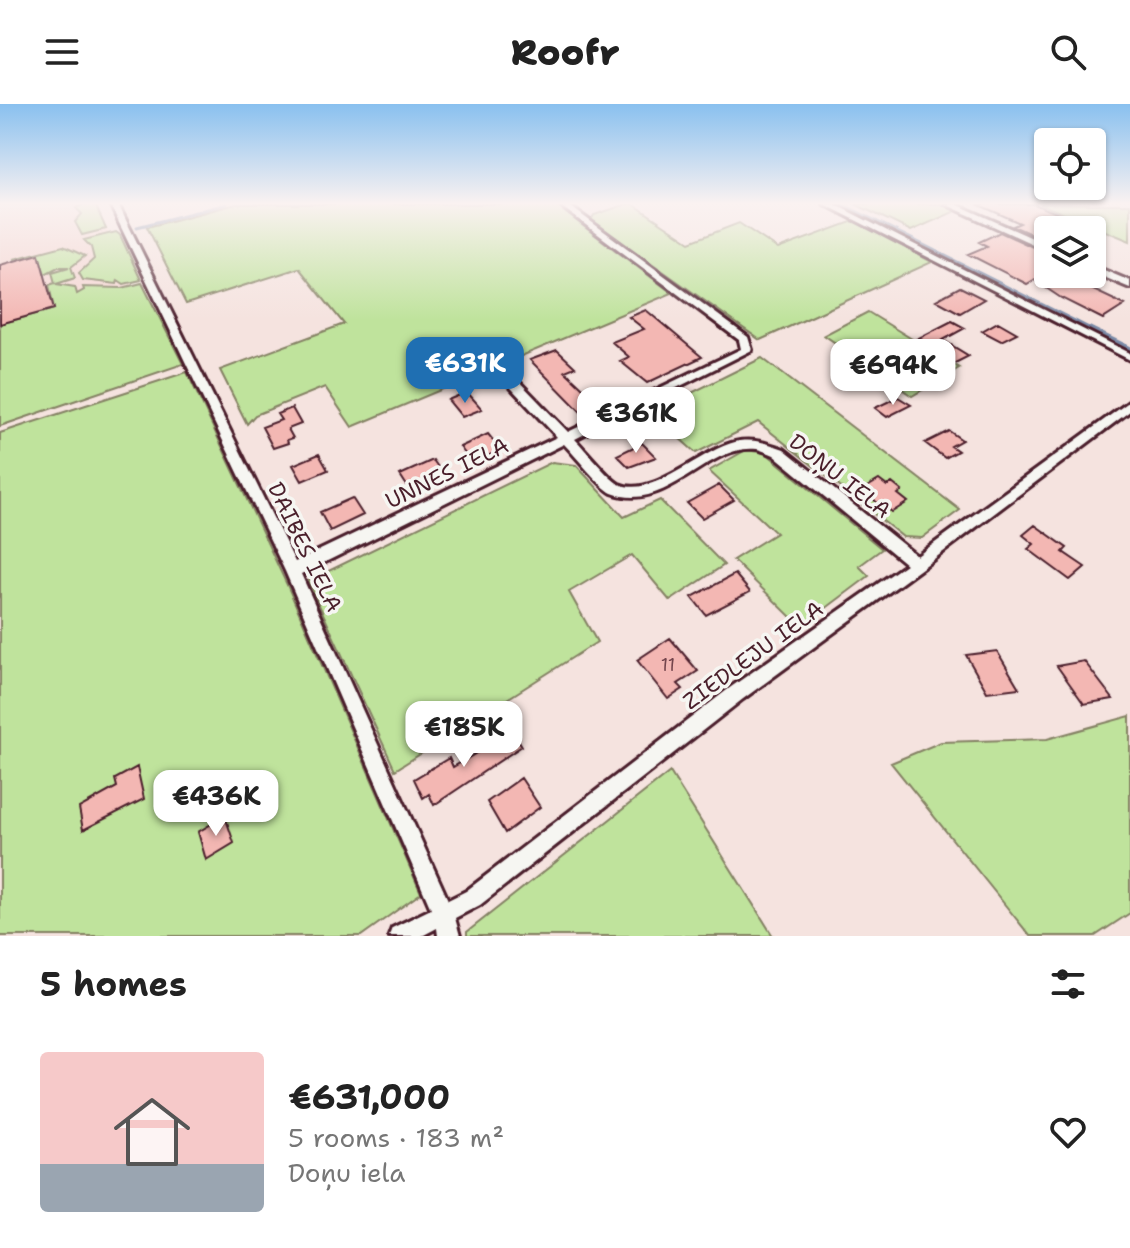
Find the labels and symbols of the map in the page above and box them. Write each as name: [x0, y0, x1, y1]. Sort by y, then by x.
pin: €631K: [409, 337, 521, 405]
pin: €694K: [837, 339, 949, 407]
pin: €361K: [580, 387, 692, 455]
street label: DOŅU IELA: [783, 427, 897, 526]
street label: UNNES IELA: [381, 431, 513, 515]
street label: DAIBES IELA: [261, 477, 349, 617]
street label: ZIEDLEJU IELA: [677, 594, 829, 716]
house number: 11: [661, 653, 675, 677]
pin: €185K: [408, 701, 520, 769]
pin: €436K: [160, 770, 272, 838]

